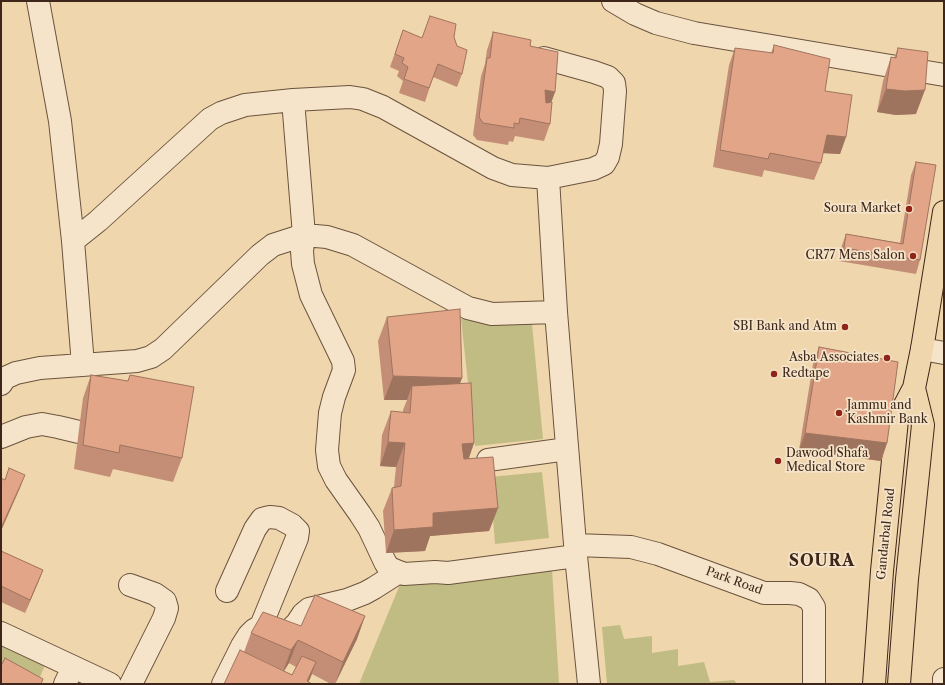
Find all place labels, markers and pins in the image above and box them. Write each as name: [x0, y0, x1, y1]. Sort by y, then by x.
place label: Soura Market: [824, 202, 901, 216]
marker: Soura Market: [904, 204, 914, 214]
place label: CR77 Mens Salon: [806, 249, 905, 263]
marker: CR77 Mens Salon: [908, 251, 918, 261]
place label: SBI Bank and Atm: [733, 320, 837, 334]
marker: SBI Bank and Atm: [840, 322, 850, 332]
place label: Asba Associates: [789, 351, 879, 365]
marker: Asba Associates: [882, 353, 892, 363]
place label: Redtape: [782, 367, 829, 381]
marker: Redtape: [769, 369, 779, 379]
place label: Jammu and Kashmir Bank: [847, 399, 928, 427]
marker: Jammu and Kashmir Bank: [834, 408, 844, 418]
place label: Dawood Shafa Medical Store: [786, 447, 868, 475]
marker: Dawood Shafa Medical Store: [773, 456, 783, 466]

